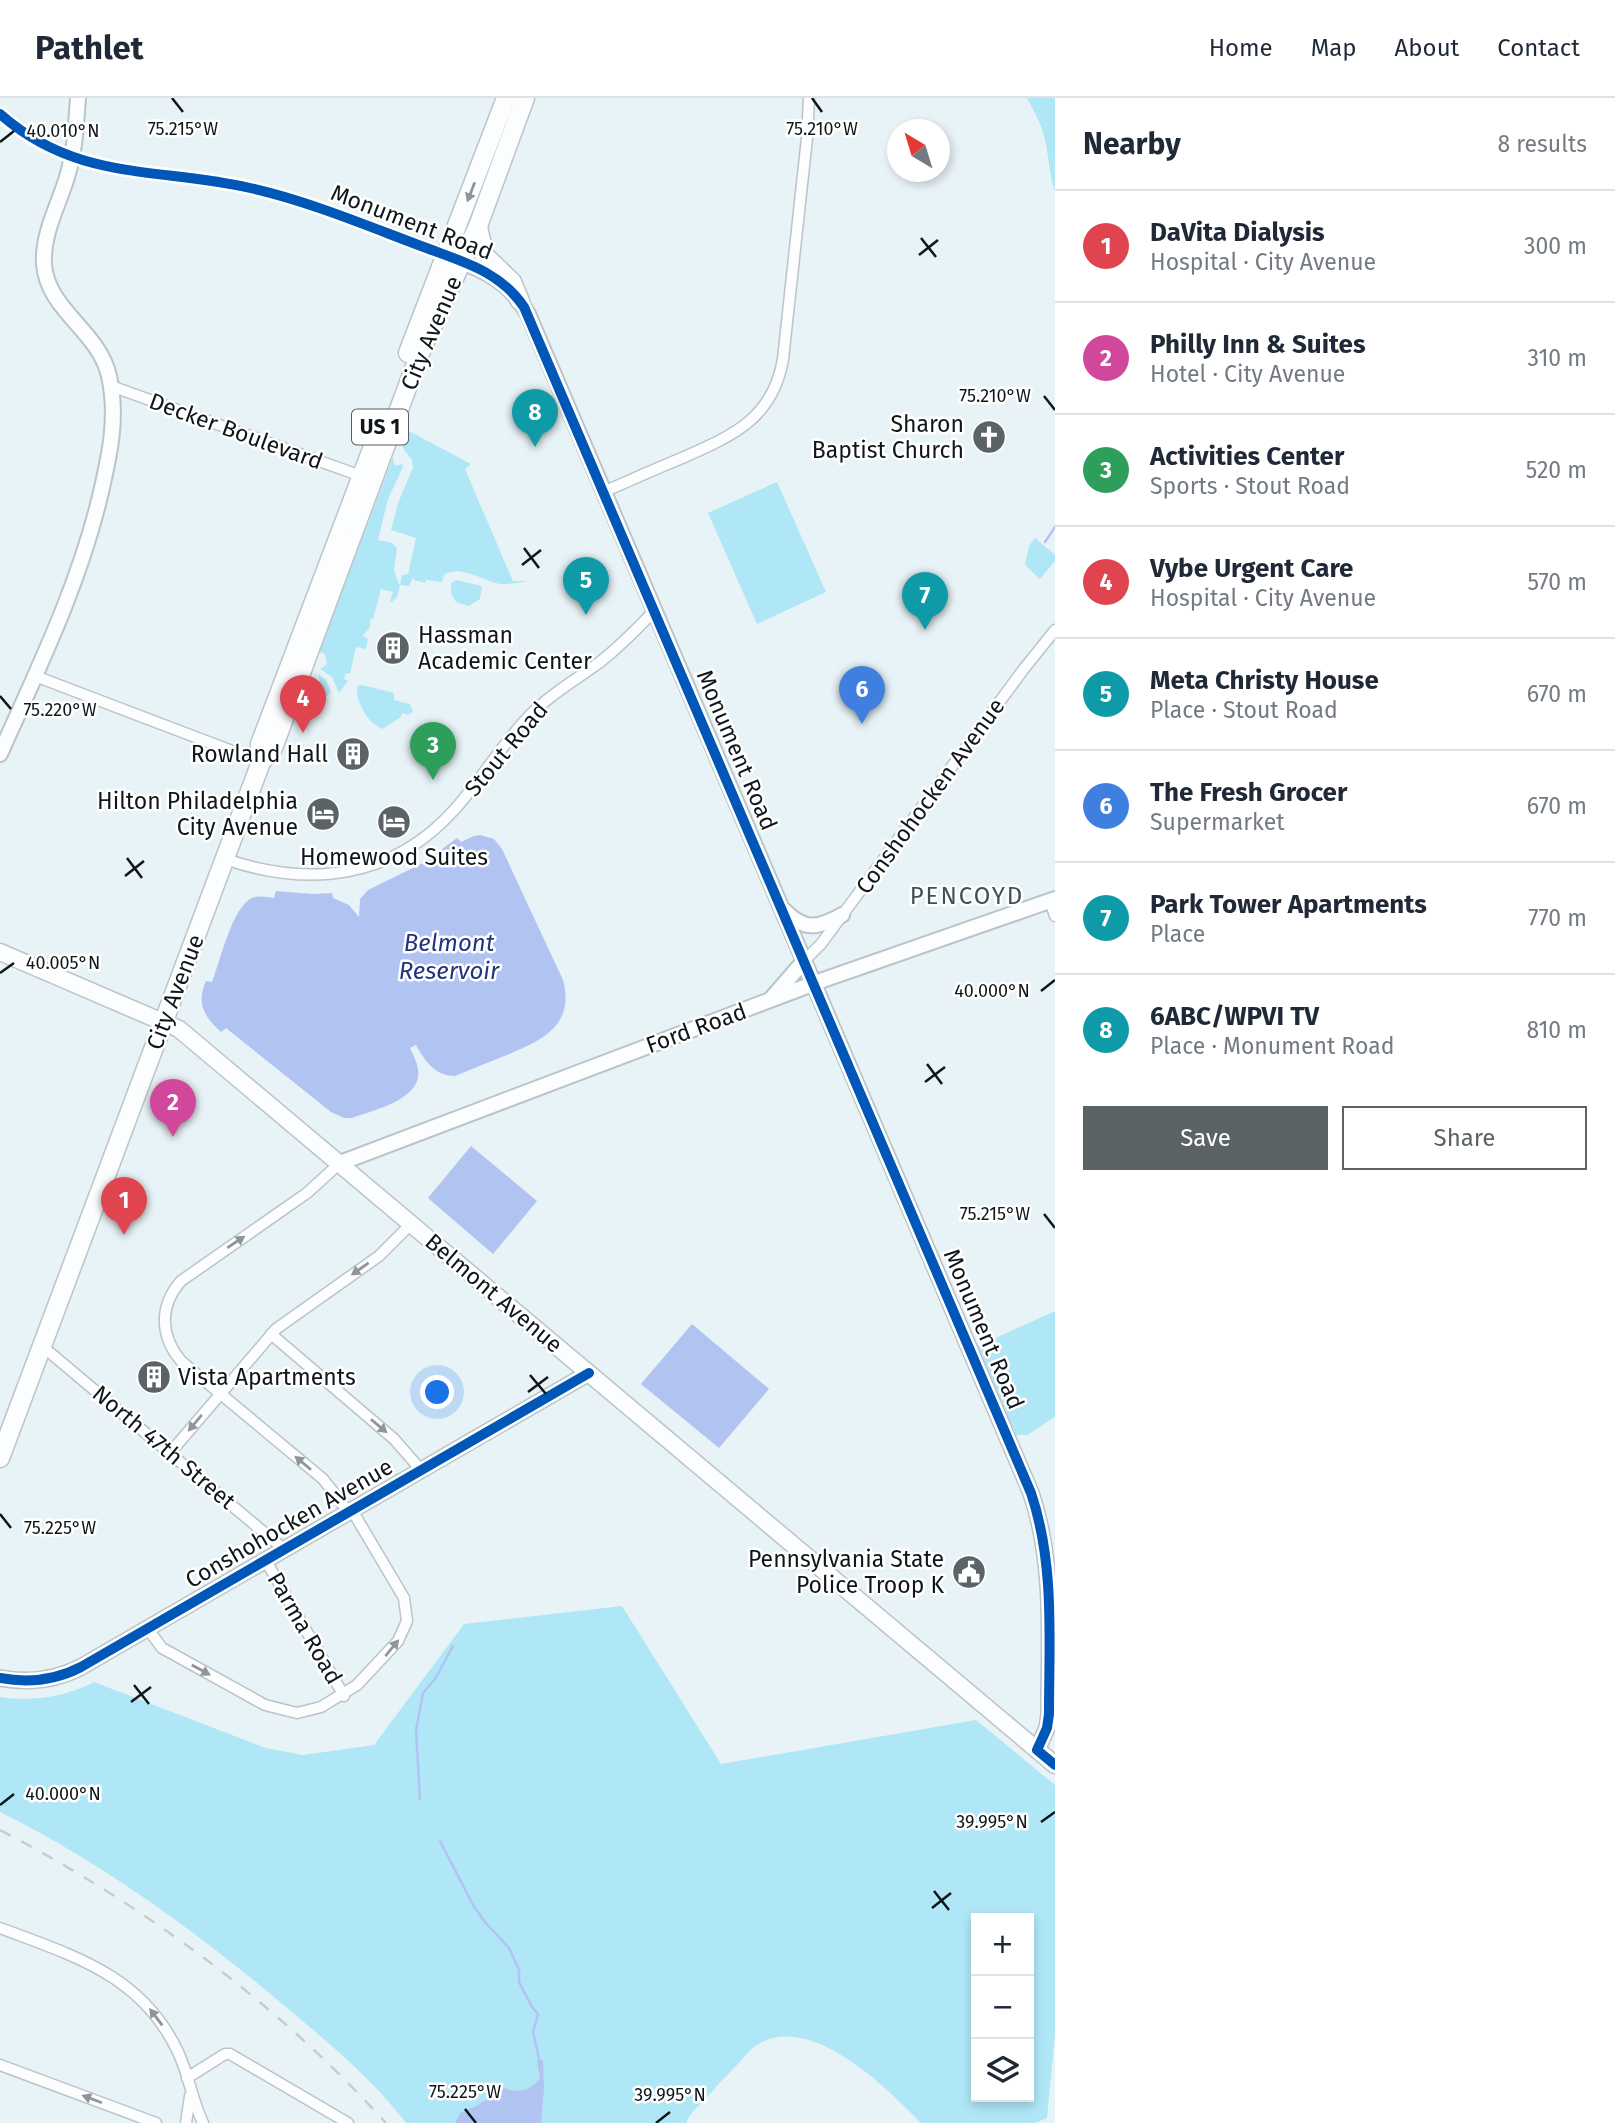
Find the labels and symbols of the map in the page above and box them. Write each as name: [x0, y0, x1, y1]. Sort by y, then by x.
text: 75.215°W: [148, 118, 218, 140]
text: 75.210°W: [786, 118, 858, 140]
north arrow: [887, 119, 950, 182]
text: 40.010°N: [27, 120, 99, 142]
street label: Monument Road: [327, 178, 497, 266]
one-way arrow: [465, 182, 476, 203]
street label: City Avenue: [394, 272, 468, 394]
text: 75.210°W: [959, 385, 1031, 407]
street label: Decker Boulevard: [145, 387, 327, 475]
pin: 8: [512, 389, 558, 447]
road number: US 1: [352, 410, 408, 444]
place label: Sharon Baptist Church: [812, 410, 964, 464]
church icon: Sharon Baptist Church: [970, 418, 1008, 456]
pin: 5: [563, 557, 609, 615]
pin: 7: [902, 572, 948, 630]
place label: Hassman Academic Center: [418, 621, 592, 675]
building icon: Hassman Academic Center: [374, 629, 412, 667]
street label: Monument Road: [691, 666, 783, 834]
pin: 6: [839, 666, 885, 724]
pin: 4: [280, 675, 326, 733]
street label: Conshohocken Avenue: [850, 693, 1010, 899]
street label: Stout Road: [458, 696, 554, 802]
text: 75.220°W: [23, 699, 97, 721]
pin: 3: [410, 722, 456, 780]
building icon: Rowland Hall: [334, 735, 372, 773]
place label: Rowland Hall: [191, 740, 328, 768]
place label: Hilton Philadelphia City Avenue: [97, 787, 298, 841]
hotel icon: Hilton Philadelphia City Avenue: [304, 795, 342, 833]
hotel icon: Homewood Suites: [375, 803, 413, 841]
place label: Homewood Suites: [300, 843, 488, 871]
district label: PENCOYD: [910, 882, 1024, 910]
water label: Belmont Reservoir: [399, 929, 500, 985]
street label: City Avenue: [140, 930, 210, 1054]
text: 40.005°N: [26, 952, 100, 974]
text: 40.000°N: [954, 980, 1030, 1002]
street label: Ford Road: [642, 997, 750, 1059]
pin: 2: [150, 1079, 196, 1137]
pin: 1: [101, 1177, 147, 1235]
text: 75.215°W: [960, 1203, 1030, 1225]
street label: Belmont Avenue: [420, 1227, 568, 1359]
one-way arrow: [227, 1235, 245, 1249]
street label: Monument Road: [938, 1245, 1030, 1413]
one-way arrow: [351, 1262, 370, 1275]
building icon: Vista Apartments: [135, 1358, 173, 1396]
place label: Vista Apartments: [178, 1363, 356, 1391]
your location: [420, 1375, 454, 1409]
street label: North 47th Street: [87, 1379, 242, 1515]
one-way arrow: [188, 1413, 203, 1431]
one-way arrow: [370, 1418, 388, 1434]
street label: Conshohocken Avenue: [180, 1452, 398, 1594]
one-way arrow: [295, 1456, 312, 1471]
text: 75.225°W: [24, 1517, 96, 1539]
place label: Pennsylvania State Police Troop K: [748, 1545, 944, 1599]
public building icon: Pennsylvania State Police Troop K: [950, 1553, 988, 1591]
street label: Parma Road: [262, 1567, 348, 1689]
one-way arrow: [384, 1639, 399, 1656]
one-way arrow: [191, 1664, 211, 1675]
text: 40.000°N: [25, 1783, 101, 1805]
text: 39.995°N: [956, 1811, 1028, 1833]
one-way arrow: [149, 2009, 164, 2027]
text: 75.225°W: [429, 2081, 501, 2103]
text: 39.995°N: [634, 2084, 706, 2106]
one-way arrow: [81, 2093, 102, 2104]

